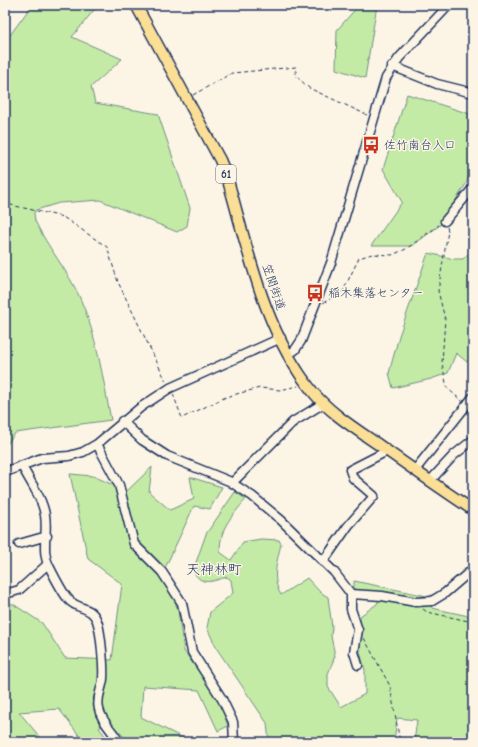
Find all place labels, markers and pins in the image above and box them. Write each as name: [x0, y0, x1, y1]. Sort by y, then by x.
bus stop icon: 佐竹南台入口: [361, 135, 381, 155]
place label: 佐竹南台入口: [384, 138, 456, 152]
bus stop icon: 稲木集落センター: [305, 283, 325, 303]
place label: 稲木集落センター: [328, 286, 424, 300]

